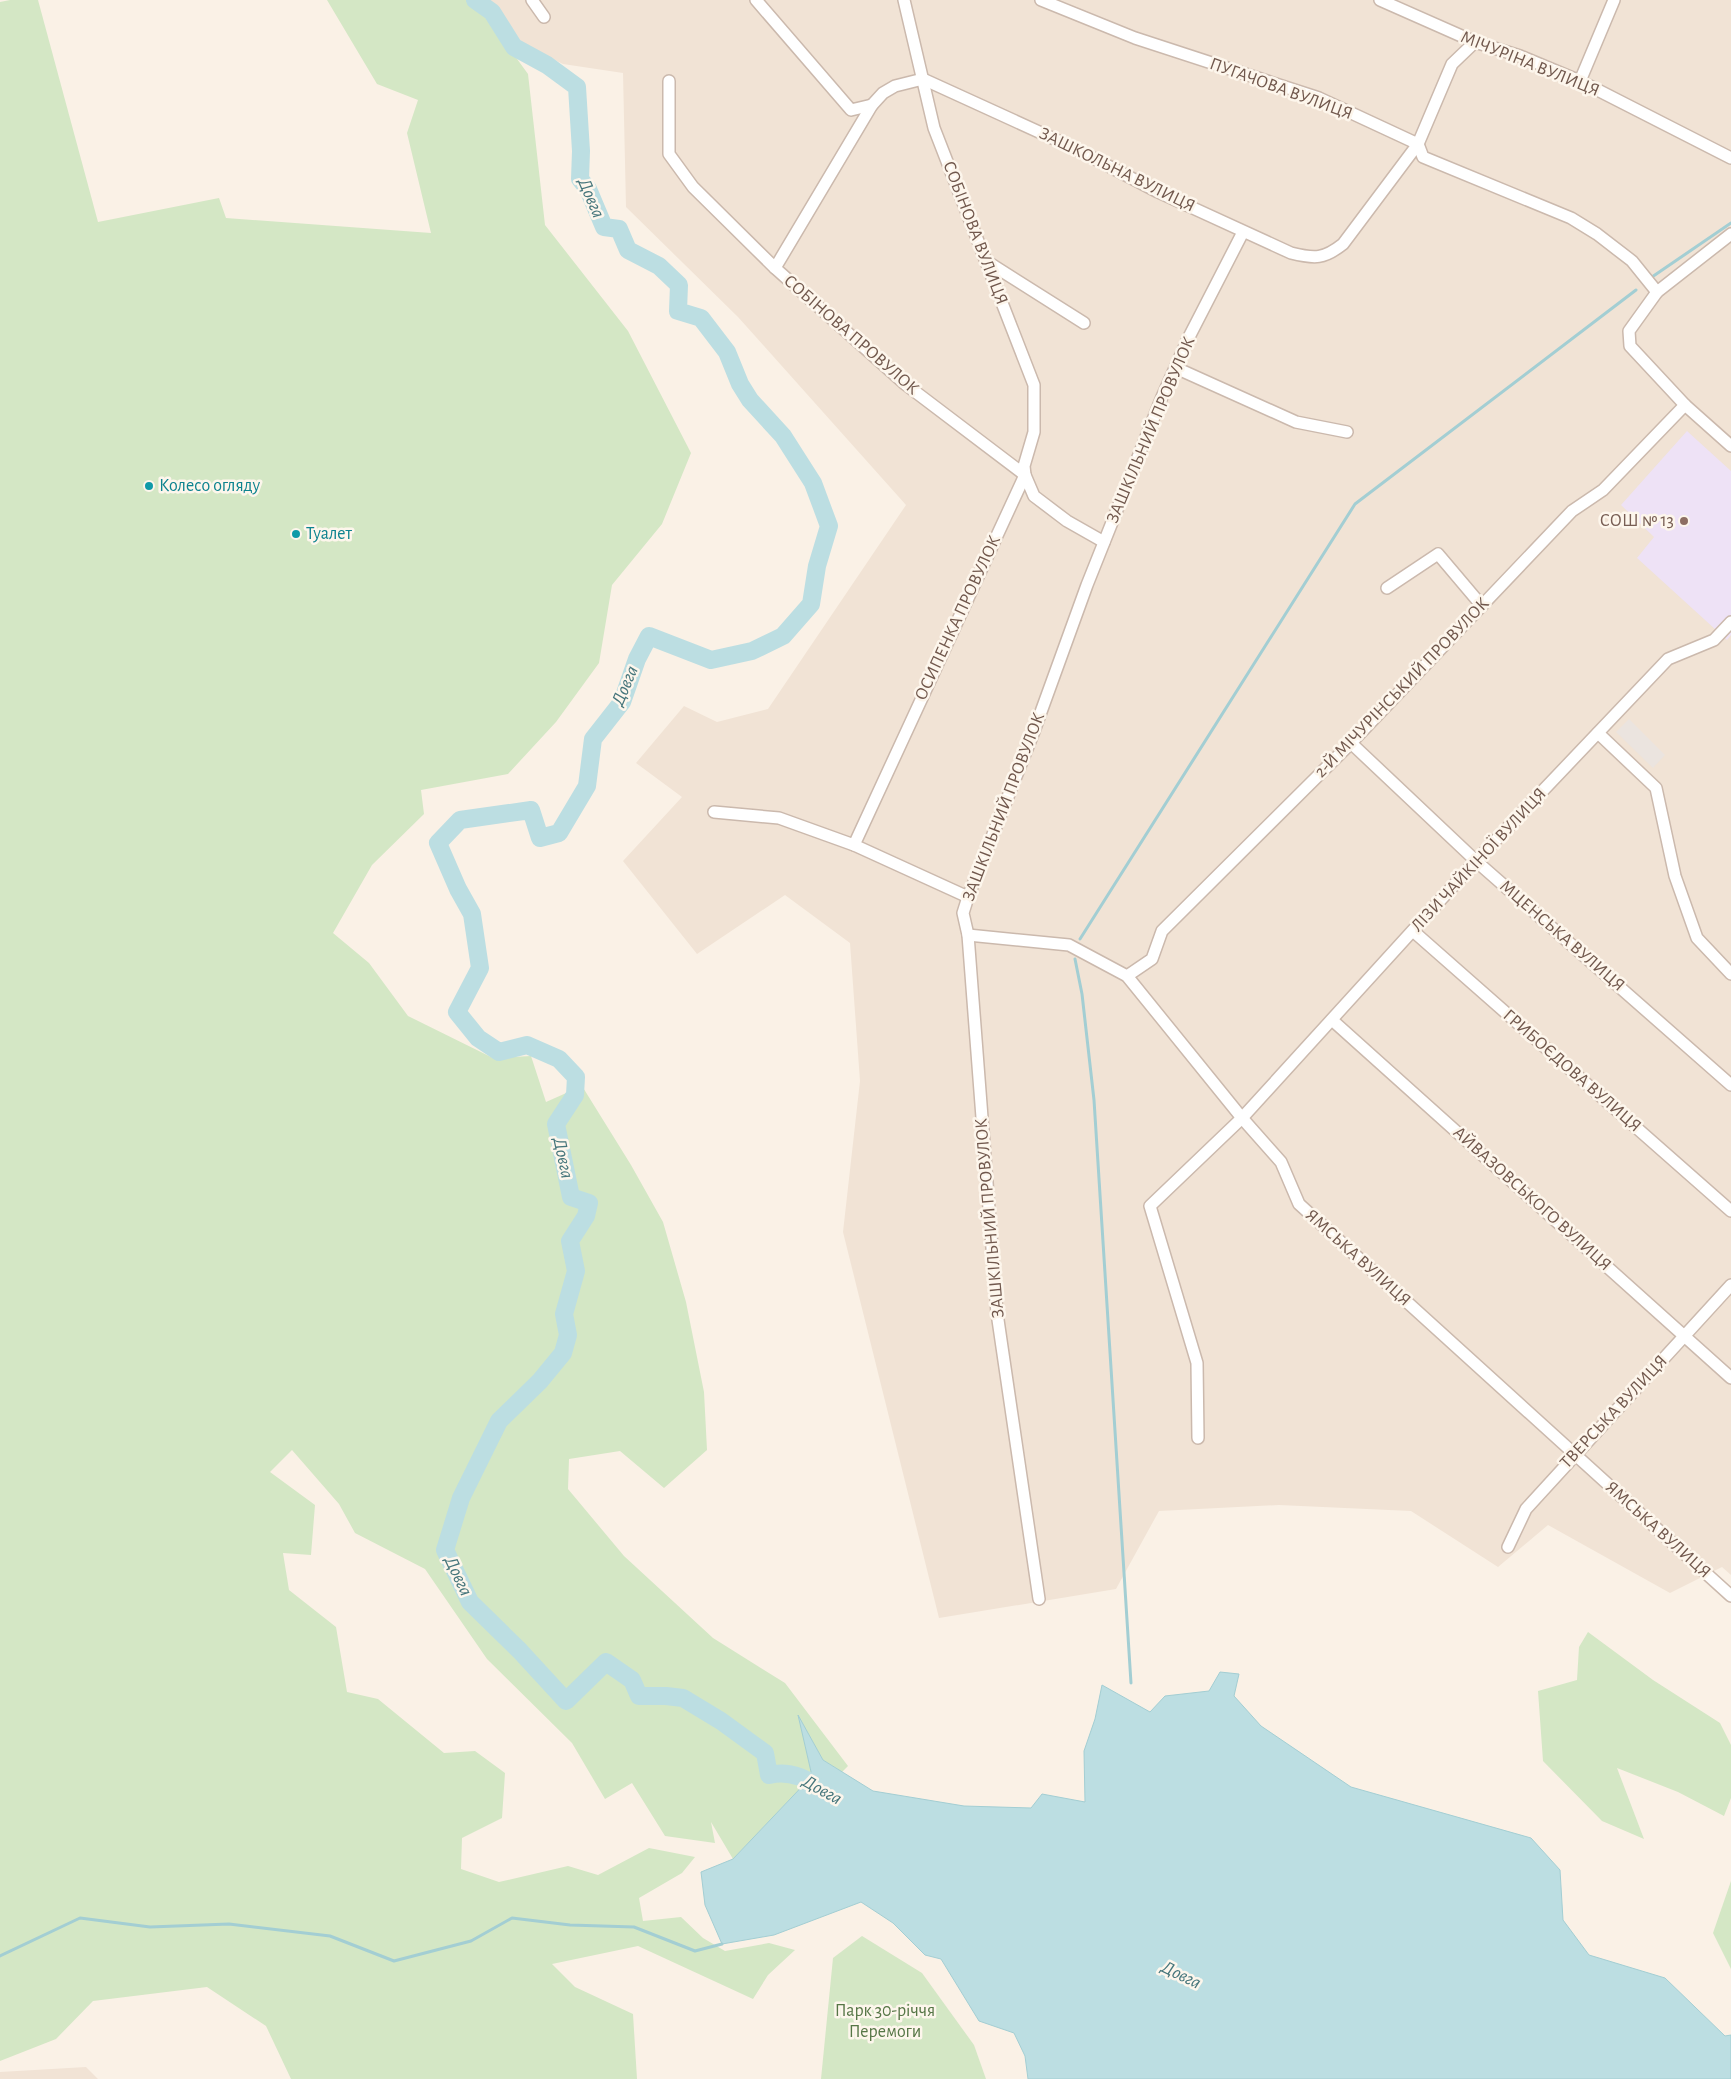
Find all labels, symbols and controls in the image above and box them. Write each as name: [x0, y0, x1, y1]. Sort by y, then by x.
street label: МІЧУРІНА ВУЛИЦЯ: [1458, 28, 1602, 100]
street label: ПУГАЧОВА ВУЛИЦЯ: [1207, 55, 1355, 123]
street label: ЗАШКОЛЬНА ВУЛИЦЯ: [1036, 124, 1198, 216]
street label: СОБІНОВА ВУЛИЦЯ: [939, 159, 1011, 307]
water label: Довга: [574, 174, 608, 221]
street label: СОБІНОВА ПРОВУЛОК: [780, 272, 922, 399]
street label: ЗАШКІЛЬНИЙ ПРОВУЛОК: [1102, 333, 1199, 526]
place label: Колесо огляду: [159, 477, 260, 495]
marker: Колесо огляду: [143, 480, 155, 492]
place label: СОШ № 13: [1600, 512, 1674, 530]
marker: СОШ № 13: [1678, 515, 1690, 527]
place label: Туалет: [306, 525, 353, 543]
marker: Туалет: [290, 528, 302, 540]
street label: ОСИПЕНКА ПРОВУЛОК: [912, 532, 1004, 703]
street label: 2-Й МІЧУРІНСЬКИЙ ПРОВУЛОК: [1310, 593, 1493, 781]
water label: Довга: [608, 663, 642, 710]
street label: ЗАШКІЛЬНИЙ ПРОВУЛОК: [958, 709, 1048, 904]
street label: ЛІЗИ ЧАЙКІНОЇ ВУЛИЦЯ: [1406, 783, 1550, 935]
street label: МЦЕНСЬКА ВУЛИЦЯ: [1496, 877, 1628, 995]
street label: ГРИБОЄДОВА ВУЛИЦЯ: [1499, 1006, 1645, 1136]
street label: ЗАШКІЛЬНИЙ ПРОВУЛОК: [970, 1117, 1008, 1319]
street label: АЙВАЗОВСЬКОГО ВУЛИЦЯ: [1450, 1122, 1616, 1275]
water label: Довга: [549, 1135, 577, 1180]
street label: ЯМСЬКА ВУЛИЦЯ: [1302, 1206, 1414, 1310]
street label: ТВЕРСЬКА ВУЛИЦЯ: [1557, 1352, 1671, 1472]
street label: ЯМСЬКА ВУЛИЦЯ: [1602, 1478, 1714, 1582]
water label: Довга: [440, 1552, 475, 1599]
water label: Довга: [798, 1771, 845, 1808]
water label: Довга: [1157, 1957, 1204, 1993]
park label: Парк 30-річчя Перемоги: [835, 2002, 935, 2041]

